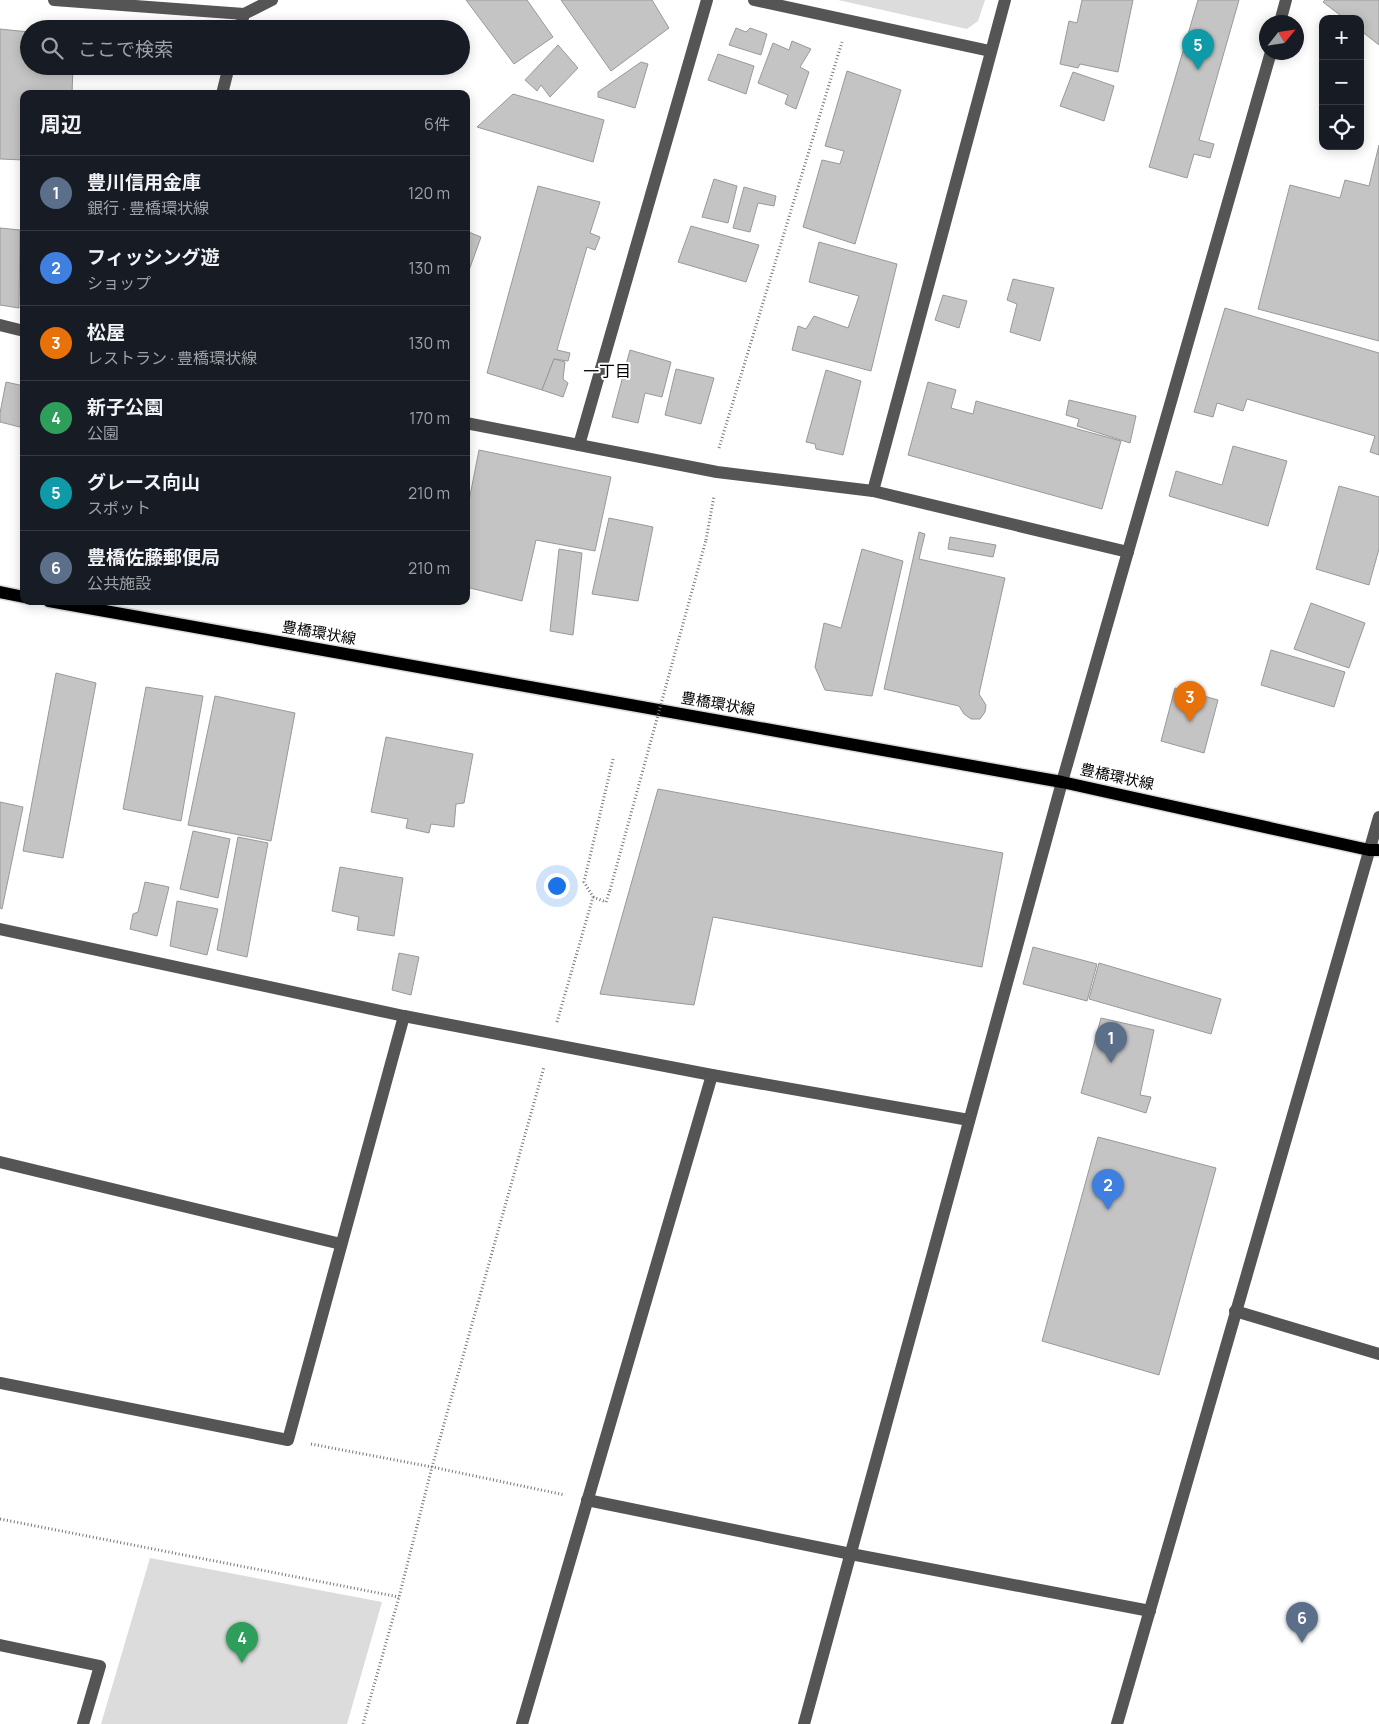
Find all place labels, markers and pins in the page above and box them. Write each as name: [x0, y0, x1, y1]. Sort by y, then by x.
pin: 5: [1182, 29, 1214, 70]
pin: 3: [1174, 681, 1206, 722]
pin: 1: [1095, 1022, 1127, 1063]
pin: 2: [1092, 1169, 1124, 1210]
pin: 6: [1286, 1602, 1318, 1643]
pin: 4: [226, 1622, 258, 1663]

